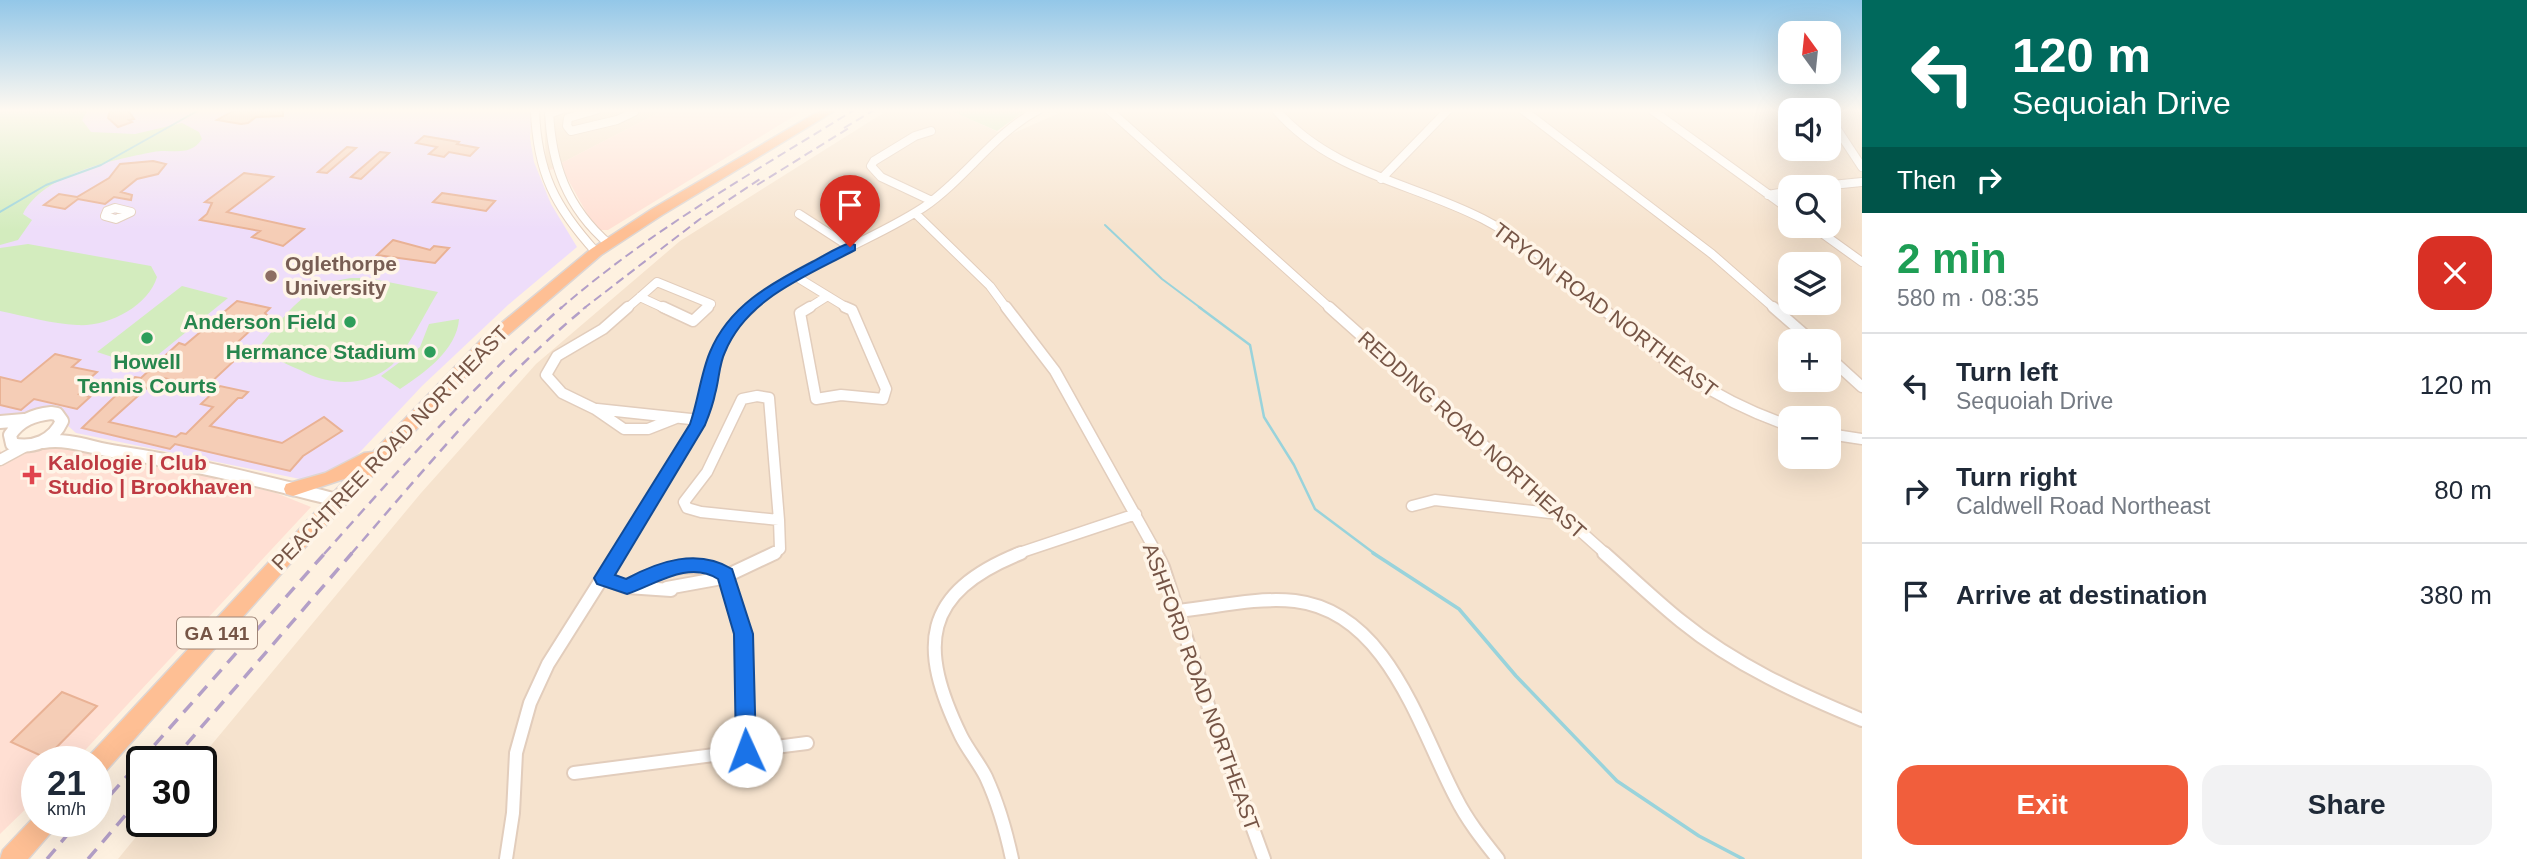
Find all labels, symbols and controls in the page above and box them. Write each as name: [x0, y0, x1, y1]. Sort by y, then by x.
north arrow: [1778, 21, 1841, 84]
map controls: [1778, 21, 1841, 469]
icon: left: [1897, 28, 1988, 119]
text: 120 m: [2012, 28, 2151, 82]
text: Sequoiah Drive: [2012, 85, 2231, 121]
button: sound: [1778, 98, 1841, 161]
icon: right: [1970, 161, 2008, 199]
text: Then: [1897, 165, 1956, 195]
pin: [820, 175, 880, 247]
button: search: [1778, 175, 1841, 238]
icon: arrive: [831, 186, 869, 224]
street label: TRYON ROAD NORTHEAST: [1489, 218, 1722, 402]
text: 2 min: [1897, 235, 2007, 282]
button: close: [2418, 236, 2492, 310]
place label: Oglethorpe University: [285, 252, 397, 299]
button: layers: [1778, 252, 1841, 315]
marker: Oglethorpe University: [263, 268, 279, 284]
text: 580 m · 08:35: [1897, 285, 2039, 311]
place label: Anderson Field: [183, 310, 336, 333]
marker: Anderson Field: [342, 314, 358, 330]
street label: PEACHTREE ROAD NORTHEAST: [267, 321, 513, 574]
street label: REDDING ROAD NORTHEAST: [1354, 326, 1591, 543]
button: +: [1778, 329, 1841, 392]
marker: Howell Tennis Courts: [139, 330, 155, 346]
place label: Hermance Stadium: [226, 340, 416, 363]
marker: Hermance Stadium: [422, 344, 438, 360]
place label: Howell Tennis Courts: [77, 350, 217, 397]
text: Turn left: [1956, 357, 2058, 387]
icon: left: [1897, 367, 1935, 405]
text: 120 m: [2420, 370, 2492, 400]
text: Sequoiah Drive: [1956, 388, 2113, 414]
button: −: [1778, 406, 1841, 469]
place label: Kalologie | Club Studio | Brookhaven: [48, 451, 252, 498]
text: Turn right: [1956, 462, 2077, 492]
marker: Kalologie | Club Studio | Brookhaven: [22, 465, 42, 485]
icon: right: [1897, 472, 1935, 510]
text: 80 m: [2434, 475, 2492, 505]
text: Caldwell Road Northeast: [1956, 493, 2210, 519]
street label: ASHFORD ROAD NORTHEAST: [1139, 540, 1264, 834]
icon: arrive: [1897, 577, 1935, 615]
text: Arrive at destination: [1956, 580, 2207, 610]
text: 380 m: [2420, 580, 2492, 610]
road number: GA 141: [177, 618, 257, 648]
position arrow: [709, 714, 783, 788]
speed limit sign: 30: [126, 746, 217, 837]
text: 21: [47, 763, 86, 802]
button: Exit: [1897, 765, 2188, 845]
button: Share: [2202, 765, 2492, 845]
text: km/h: [47, 799, 86, 819]

